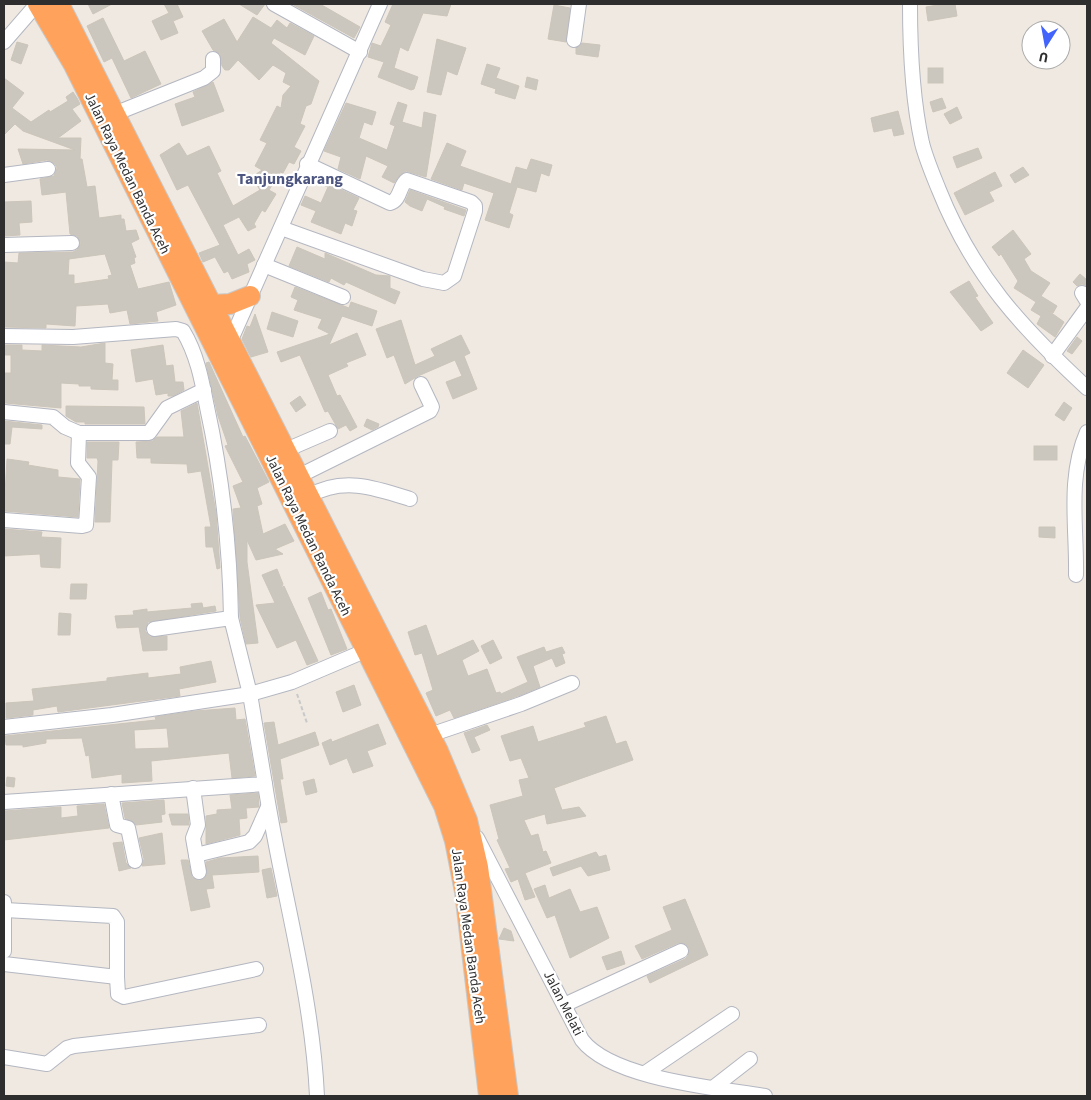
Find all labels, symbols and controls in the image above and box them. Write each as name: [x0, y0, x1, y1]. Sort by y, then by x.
north arrow: [1021, 20, 1071, 70]
text: U: [1037, 46, 1050, 67]
street label: Jalan Raya Medan Banda Aceh: [79, 89, 175, 257]
district label: Tanjungkarang: [237, 168, 343, 190]
street label: Jalan Raya Medan Banda Aceh: [260, 451, 356, 619]
street label: Jalan Raya Medan Banda Aceh: [446, 847, 490, 1025]
street label: Jalan Melati: [538, 967, 588, 1039]

